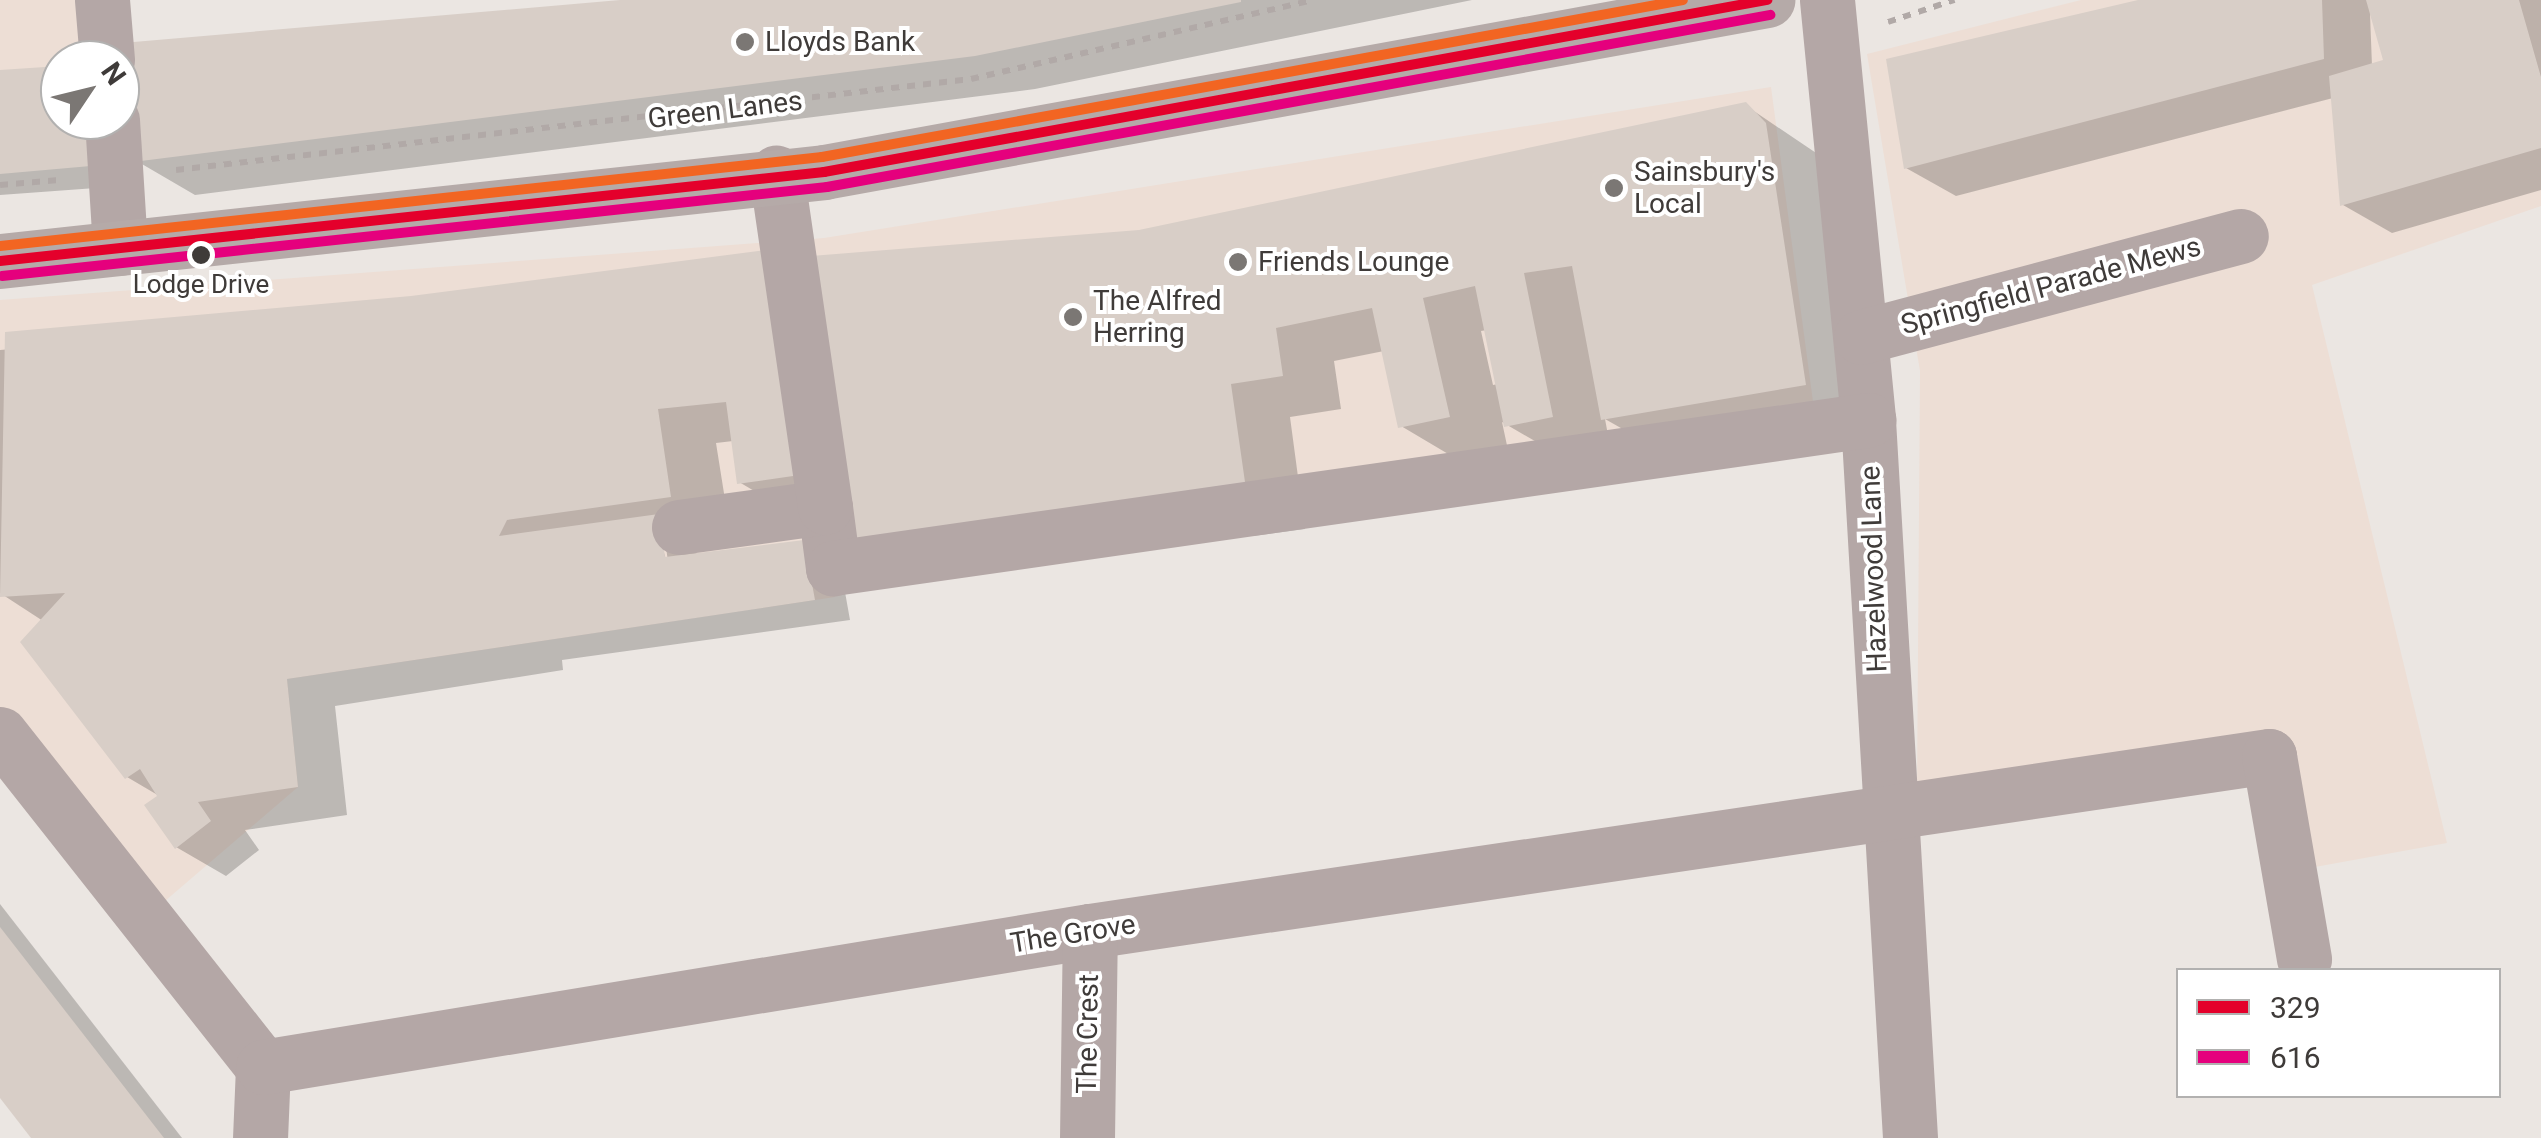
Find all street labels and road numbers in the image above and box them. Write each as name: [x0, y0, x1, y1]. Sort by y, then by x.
street label: Green Lanes: [646, 84, 804, 136]
street label: Springfield Parade Mews: [1897, 230, 2205, 342]
street label: Hazelwood Lane: [1854, 465, 1894, 673]
street label: The Grove: [1008, 908, 1138, 960]
street label: The Crest: [1070, 974, 1106, 1094]

